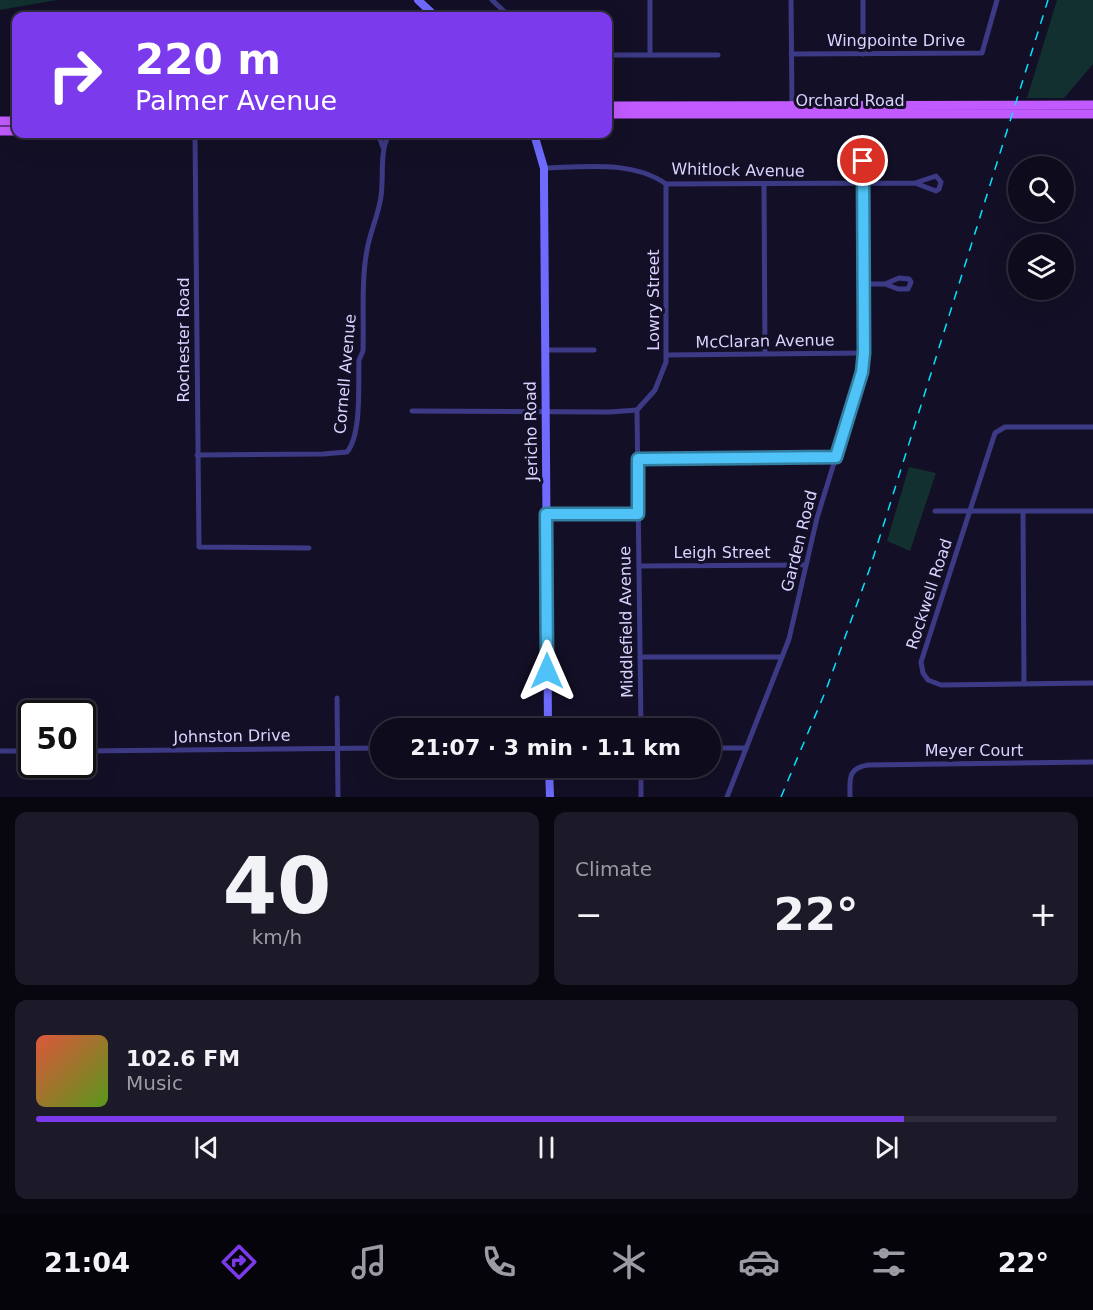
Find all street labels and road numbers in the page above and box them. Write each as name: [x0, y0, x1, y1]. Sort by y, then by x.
street label: Wingpointe Drive: [827, 31, 965, 50]
street label: Orchard Road: [795, 91, 905, 110]
street label: Whitlock Avenue: [671, 159, 805, 181]
street label: Lowry Street: [644, 249, 663, 351]
street label: Rochester Road: [174, 277, 193, 403]
street label: Cornell Avenue: [330, 313, 360, 435]
street label: McClaran Avenue: [695, 330, 835, 352]
street label: Jericho Road: [521, 381, 541, 482]
street label: Garden Road: [777, 488, 821, 594]
street label: Rockwell Road: [902, 536, 956, 652]
street label: Leigh Street: [674, 543, 770, 562]
street label: Middlefield Avenue: [615, 546, 637, 698]
street label: Johnston Drive: [172, 725, 291, 747]
street label: Meyer Court: [925, 741, 1023, 760]

